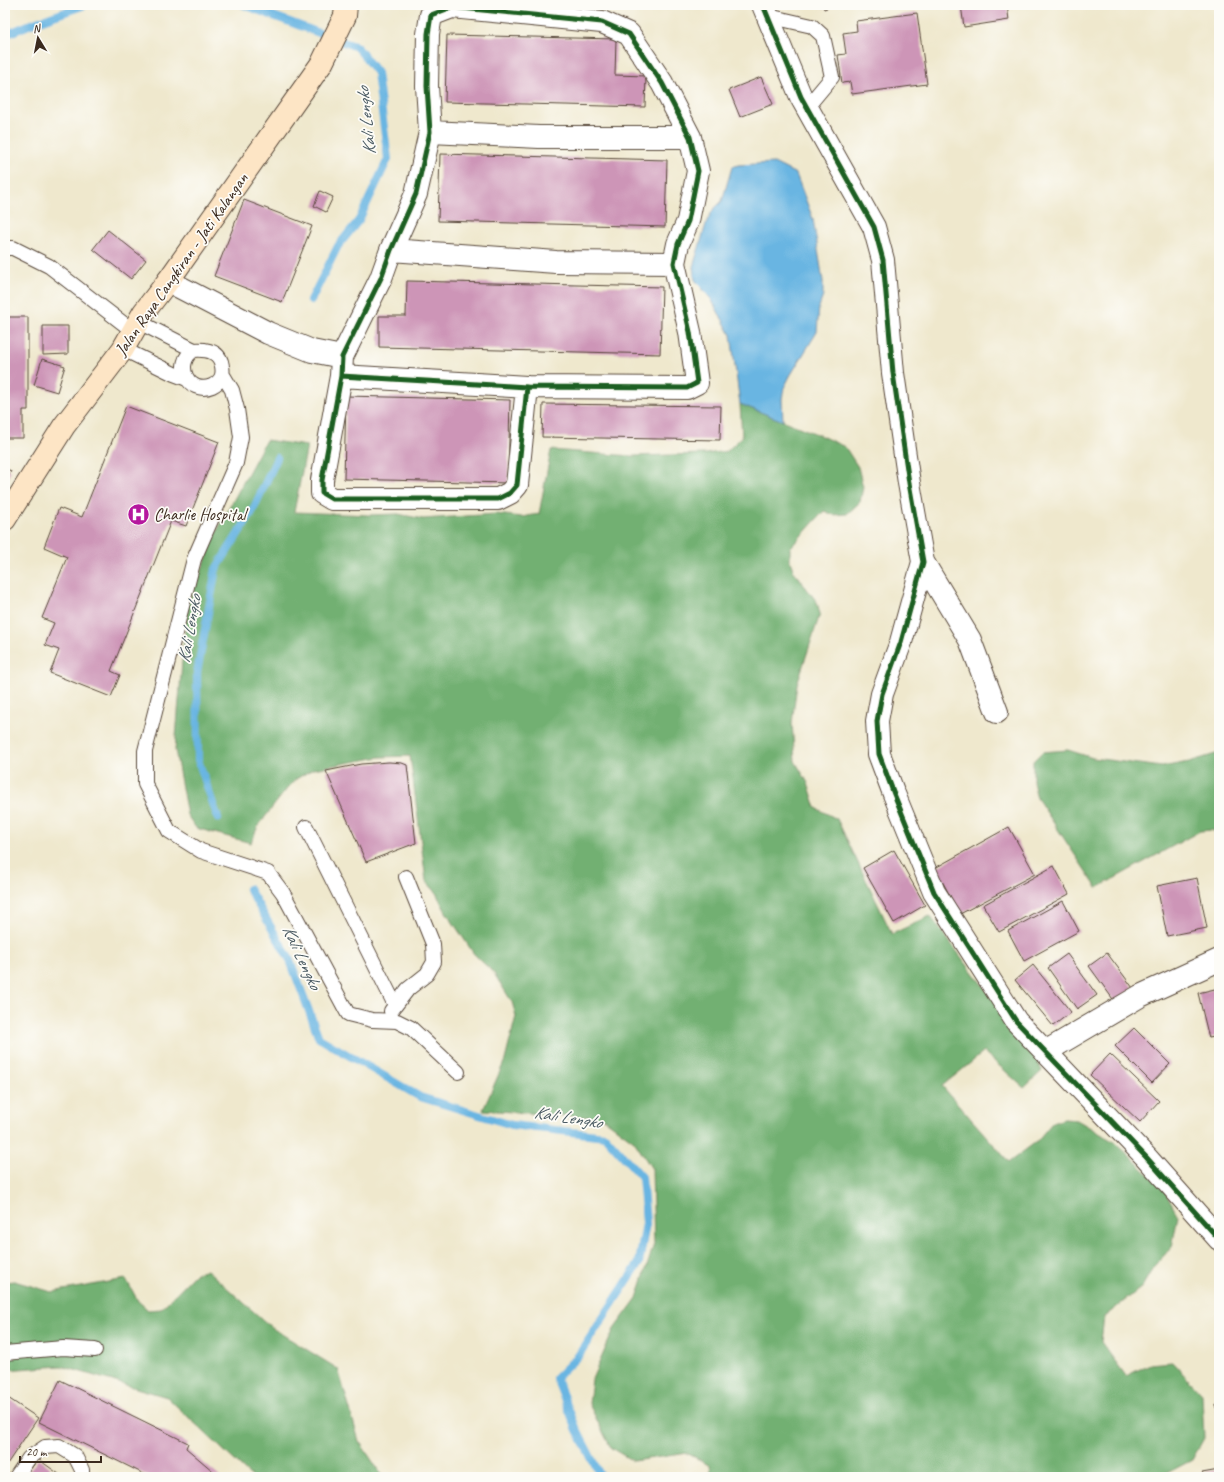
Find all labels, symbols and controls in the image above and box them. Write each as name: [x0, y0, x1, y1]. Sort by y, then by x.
north arrow: [18, 18, 58, 58]
text: N: [32, 20, 43, 36]
water label: Kali Lengko: [351, 83, 380, 156]
street label: Jalan Raya Cangkiran - Jati Kalangan: [110, 169, 253, 361]
hospital icon: Charlie Hospital: [126, 501, 152, 527]
place label: Charlie Hospital: [154, 504, 249, 525]
water label: Kali Lengko: [172, 591, 206, 664]
water label: Kali Lengko: [278, 922, 327, 995]
water label: Kali Lengko: [533, 1101, 606, 1134]
scale bar: [20, 1438, 101, 1464]
text: 20 m: [26, 1444, 48, 1460]

